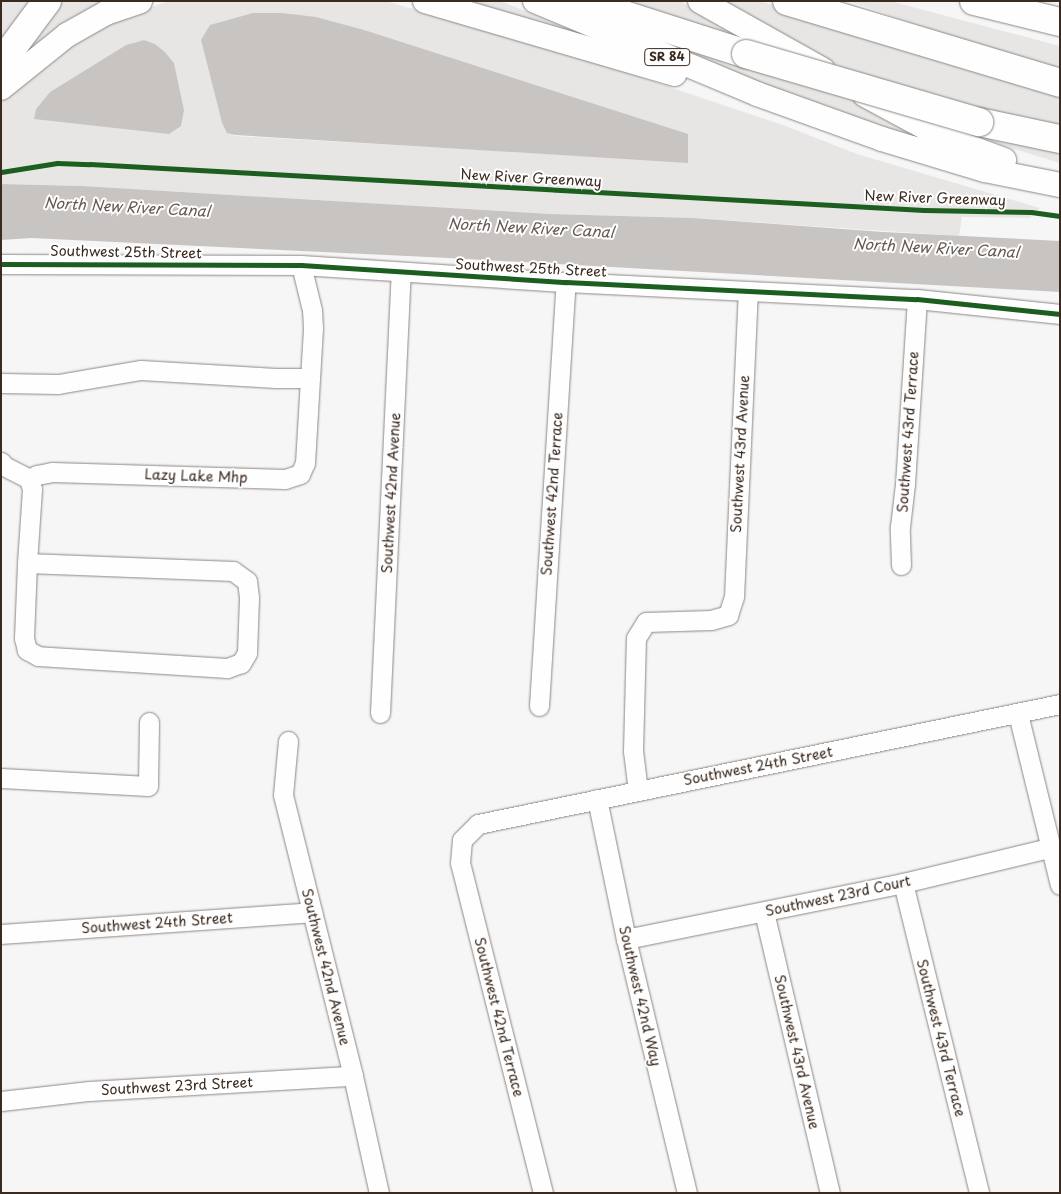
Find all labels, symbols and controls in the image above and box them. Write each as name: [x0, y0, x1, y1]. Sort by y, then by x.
road number: SR 84: [643, 48, 691, 66]
street label: New River Greenway: [459, 166, 603, 190]
street label: New River Greenway: [863, 187, 1007, 209]
water label: North New River Canal: [43, 193, 211, 219]
water label: North New River Canal: [447, 214, 615, 240]
water label: North New River Canal: [852, 234, 1020, 260]
street label: Southwest 25th Street: [50, 242, 202, 262]
street label: Southwest 25th Street: [455, 256, 607, 280]
street label: Southwest 43rd Terrace: [894, 351, 922, 513]
street label: Southwest 43rd Avenue: [727, 374, 753, 534]
street label: Southwest 42nd Terrace: [538, 411, 566, 577]
street label: Southwest 42nd Avenue: [378, 412, 404, 574]
street label: Lazy Lake Mhp: [145, 466, 247, 486]
street label: Southwest 24th Street: [682, 743, 834, 789]
street label: Southwest 23rd Court: [763, 872, 913, 920]
street label: Southwest 42nd Avenue: [298, 887, 354, 1047]
street label: Southwest 24th Street: [81, 909, 233, 937]
street label: Southwest 42nd Way: [616, 924, 664, 1068]
street label: Southwest 42nd Terrace: [471, 935, 527, 1099]
street label: Southwest 43rd Terrace: [913, 957, 969, 1119]
street label: Southwest 43rd Avenue: [771, 973, 823, 1131]
street label: Southwest 23rd Street: [100, 1074, 254, 1098]

